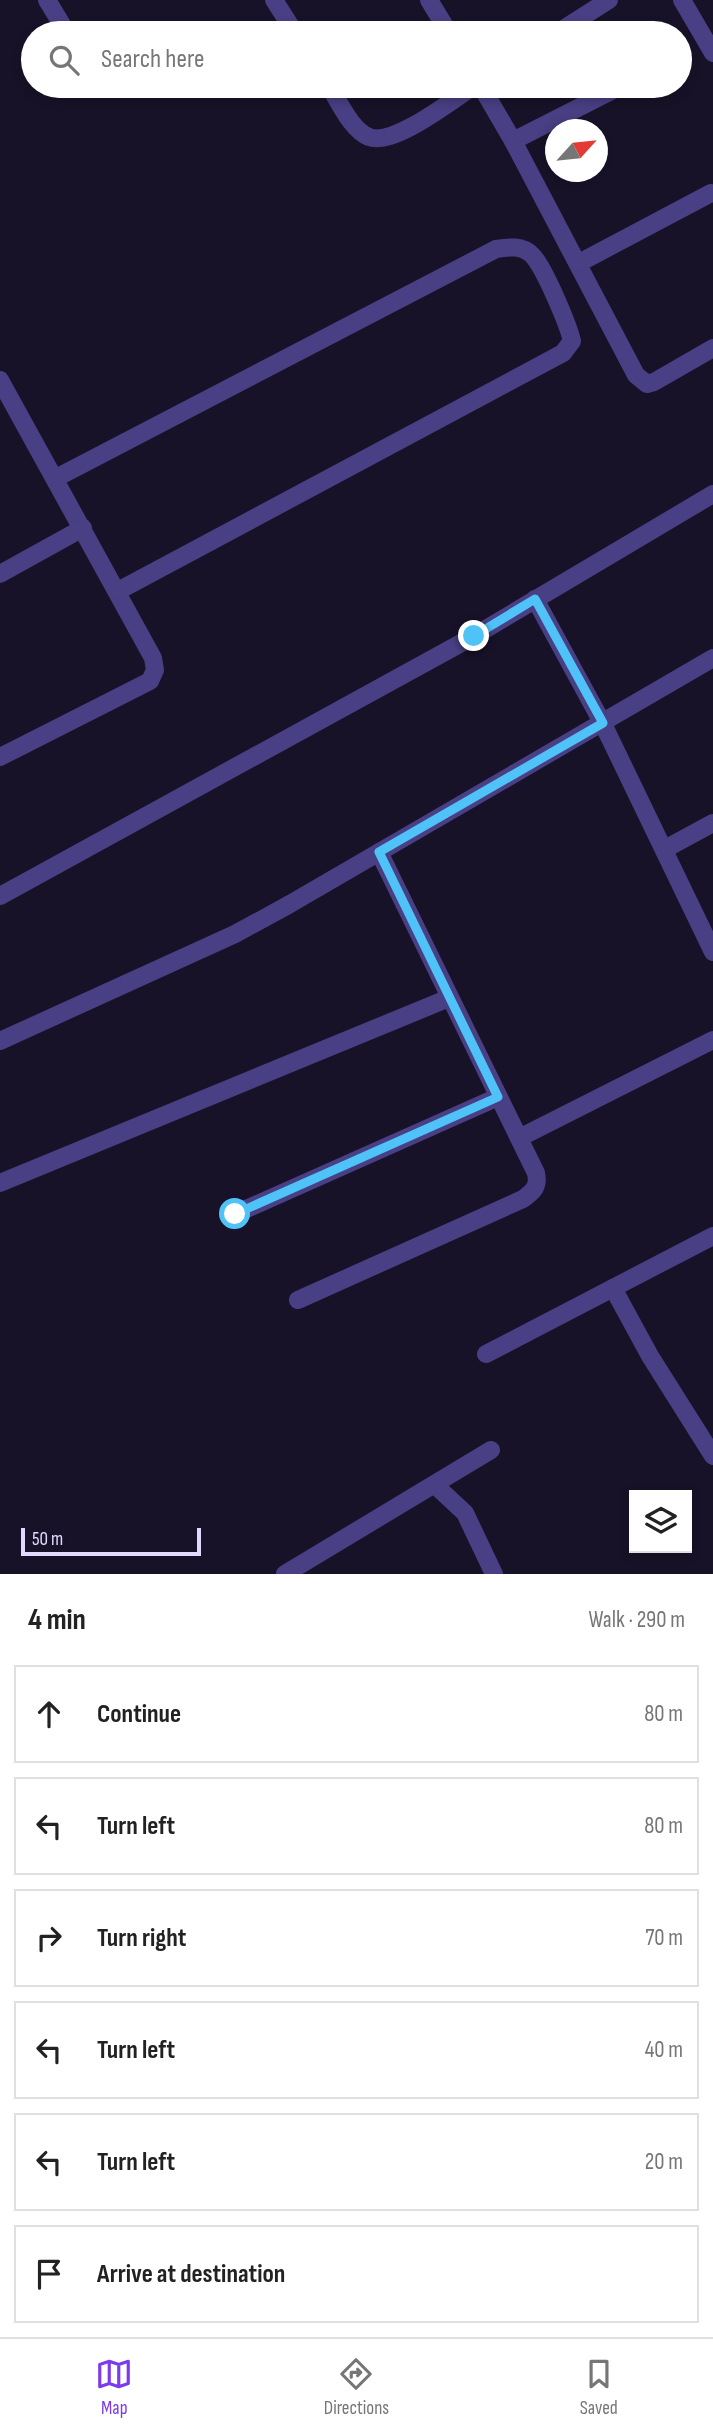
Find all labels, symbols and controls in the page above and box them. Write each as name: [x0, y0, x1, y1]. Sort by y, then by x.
search box: [21, 21, 692, 98]
icon: search: [45, 41, 83, 79]
text: Search here: [101, 44, 204, 75]
north arrow: [545, 119, 608, 182]
route end: [458, 620, 489, 651]
route start: [219, 1198, 250, 1229]
map controls: [629, 1490, 692, 1553]
button: layers: [629, 1490, 692, 1553]
scale bar: [21, 1525, 201, 1557]
text: 50 m: [32, 1528, 63, 1551]
text: 4 min: [28, 1602, 86, 1638]
text: Walk · 290 m: [588, 1606, 685, 1634]
icon: ahead: [30, 1695, 68, 1733]
text: Continue: [97, 1699, 181, 1730]
text: 80 m: [644, 1700, 683, 1728]
icon: left: [30, 1807, 68, 1845]
text: Turn left: [97, 1811, 175, 1842]
text: 80 m: [644, 1812, 683, 1840]
icon: right: [30, 1919, 68, 1957]
text: Turn right: [97, 1923, 186, 1954]
text: 70 m: [645, 1924, 683, 1952]
icon: left: [30, 2031, 68, 2069]
text: Turn left: [97, 2035, 175, 2066]
text: 40 m: [645, 2036, 683, 2064]
icon: left: [30, 2143, 68, 2181]
text: Turn left: [97, 2147, 175, 2178]
text: 20 m: [645, 2148, 683, 2176]
icon: arrive: [30, 2255, 68, 2293]
text: Arrive at destination: [97, 2259, 285, 2290]
tab: Map: [95, 2355, 133, 2420]
tab: Directions: [324, 2355, 389, 2420]
tab: Saved: [580, 2355, 618, 2420]

